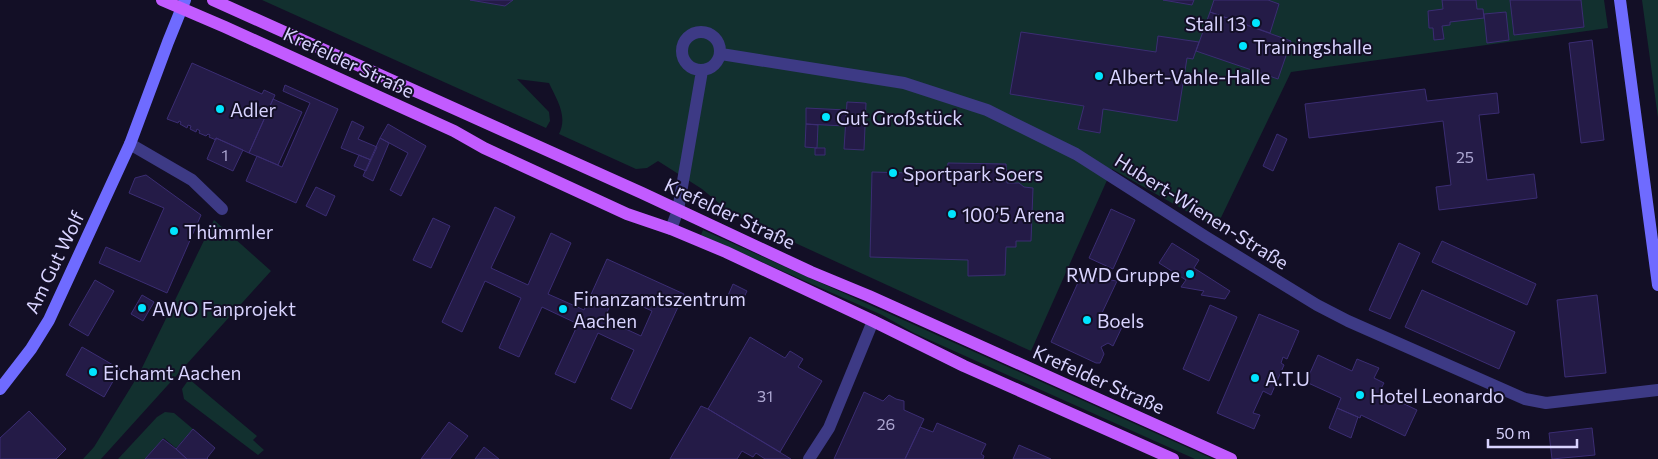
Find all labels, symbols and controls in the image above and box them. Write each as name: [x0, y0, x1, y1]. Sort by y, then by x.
place label: Stall 13: [1185, 12, 1246, 35]
marker: Stall 13: [1250, 17, 1262, 29]
street label: Krefelder Straße: [280, 22, 418, 102]
place label: Trainingshalle: [1253, 35, 1372, 58]
marker: Trainingshalle: [1237, 40, 1249, 52]
place label: Albert-Vahle-Halle: [1109, 65, 1270, 88]
marker: Albert-Vahle-Halle: [1093, 70, 1105, 82]
place label: Adler: [230, 98, 276, 121]
marker: Adler: [214, 103, 226, 115]
place label: Gut Großstück: [836, 106, 963, 129]
marker: Gut Großstück: [820, 111, 832, 123]
house number: 1: [222, 145, 228, 164]
house number: 25: [1456, 147, 1474, 166]
street label: Hubert-Wienen-Straße: [1111, 148, 1293, 274]
place label: Sportpark Soers: [903, 162, 1043, 185]
marker: Sportpark Soers: [887, 167, 899, 179]
street label: Krefelder Straße: [661, 173, 799, 253]
place label: 100’5 Arena: [962, 203, 1065, 226]
street label: Am Gut Wolf: [19, 207, 89, 317]
marker: 100’5 Arena: [946, 208, 958, 220]
place label: Thümmler: [184, 220, 274, 243]
marker: Thümmler: [168, 225, 180, 237]
place label: RWD Gruppe: [1066, 263, 1180, 286]
marker: RWD Gruppe: [1184, 268, 1196, 280]
place label: Finanzamtszentrum Aachen: [573, 287, 746, 332]
place label: AWO Fanprojekt: [152, 297, 296, 320]
marker: AWO Fanprojekt: [136, 302, 148, 314]
marker: Finanzamtszentrum Aachen: [557, 303, 569, 315]
place label: Boels: [1097, 309, 1144, 332]
marker: Boels: [1081, 314, 1093, 326]
street label: Krefelder Straße: [1030, 340, 1168, 418]
place label: Eichamt Aachen: [103, 361, 241, 384]
marker: Eichamt Aachen: [87, 366, 99, 378]
place label: A.T.U: [1265, 367, 1310, 390]
marker: A.T.U: [1249, 372, 1261, 384]
place label: Hotel Leonardo: [1370, 384, 1504, 407]
house number: 31: [757, 386, 773, 405]
marker: Hotel Leonardo: [1354, 389, 1366, 401]
house number: 26: [877, 414, 895, 433]
scale bar: [1488, 416, 1577, 448]
text: 50 m: [1496, 424, 1530, 442]

